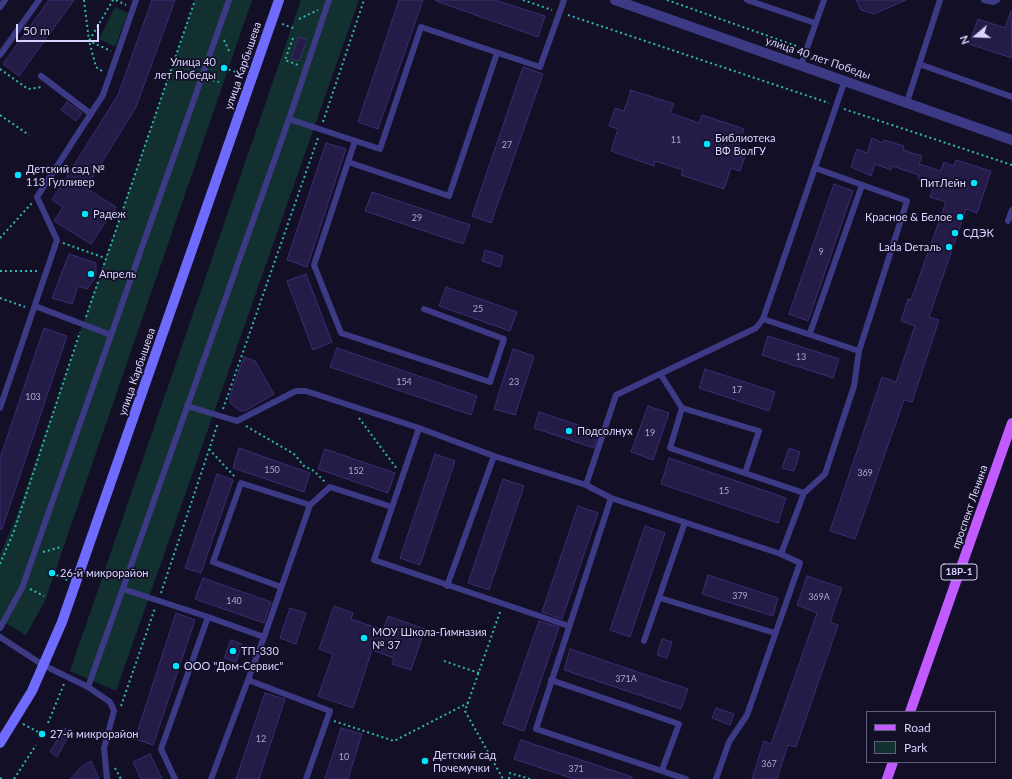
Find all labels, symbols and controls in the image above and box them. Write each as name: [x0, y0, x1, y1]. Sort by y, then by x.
scale bar: [18, 16, 101, 42]
north arrow: [956, 16, 996, 56]
street label: улица Карбышева: [222, 20, 264, 112]
text: 50 m: [23, 23, 50, 38]
street label: улица 40 лет Победы: [764, 34, 872, 82]
text: N: [957, 34, 972, 46]
place label: Улица 40 лет Победы: [154, 55, 216, 81]
marker: Улица 40 лет Победы: [219, 63, 229, 73]
place label: Библиотека ВФ ВолГУ: [715, 131, 775, 157]
house number: 11: [671, 135, 681, 145]
marker: Библиотека ВФ ВолГУ: [702, 139, 712, 149]
house number: 27: [502, 140, 512, 150]
place label: Детский сад № 113 Гулливер: [26, 162, 105, 188]
marker: Детский сад № 113 Гулливер: [13, 170, 23, 180]
place label: ПитЛейн: [920, 176, 966, 190]
marker: ПитЛейн: [969, 178, 979, 188]
place label: Радеж: [93, 207, 126, 221]
marker: Радеж: [80, 209, 90, 219]
place label: Красное & Белое: [865, 210, 952, 224]
marker: Красное & Белое: [955, 212, 965, 222]
house number: 29: [412, 213, 422, 223]
place label: СДЭК: [963, 226, 994, 240]
marker: СДЭК: [950, 228, 960, 238]
place label: Lada Dеталь: [879, 240, 941, 254]
marker: Lada Dеталь: [944, 242, 954, 252]
house number: 9: [818, 247, 824, 257]
place label: Апрель: [99, 267, 136, 281]
marker: Апрель: [86, 269, 96, 279]
house number: 25: [473, 304, 483, 314]
street label: улица Карбышева: [116, 326, 158, 418]
house number: 13: [796, 352, 806, 362]
house number: 154: [396, 377, 412, 387]
house number: 23: [509, 377, 519, 387]
house number: 17: [732, 385, 742, 395]
house number: 103: [25, 392, 41, 402]
place label: Подсолнух: [577, 424, 633, 438]
marker: Подсолнух: [564, 426, 574, 436]
house number: 19: [645, 428, 655, 438]
street label: проспект Ленина: [949, 463, 991, 551]
house number: 150: [264, 465, 280, 475]
house number: 152: [348, 466, 364, 476]
house number: 369: [857, 468, 873, 478]
house number: 15: [719, 486, 729, 496]
road number: 18Р-1: [941, 564, 977, 580]
place label: 26-й микрорайон: [60, 566, 149, 580]
marker: 26-й микрорайон: [47, 568, 57, 578]
house number: 379: [732, 591, 748, 601]
house number: 369А: [808, 592, 830, 602]
house number: 140: [226, 596, 242, 606]
place label: МОУ Школа-Гимназия № 37: [372, 625, 487, 651]
marker: МОУ Школа-Гимназия № 37: [359, 633, 369, 643]
place label: ТП-330: [241, 644, 279, 658]
marker: ТП-330: [228, 646, 238, 656]
place label: ООО "Дом-Сервис": [184, 659, 283, 673]
marker: ООО "Дом-Сервис": [171, 661, 181, 671]
house number: 371А: [615, 674, 637, 684]
legend: [866, 711, 996, 763]
text: Road: [904, 720, 931, 735]
place label: 27-й микрорайон: [50, 727, 139, 741]
marker: 27-й микрорайон: [37, 729, 47, 739]
house number: 12: [256, 734, 266, 744]
text: Park: [904, 740, 927, 755]
place label: Детский сад Почемучки: [433, 748, 496, 774]
house number: 10: [339, 752, 349, 762]
marker: Детский сад Почемучки: [420, 756, 430, 766]
house number: 367: [761, 759, 777, 769]
house number: 371: [568, 764, 584, 774]

